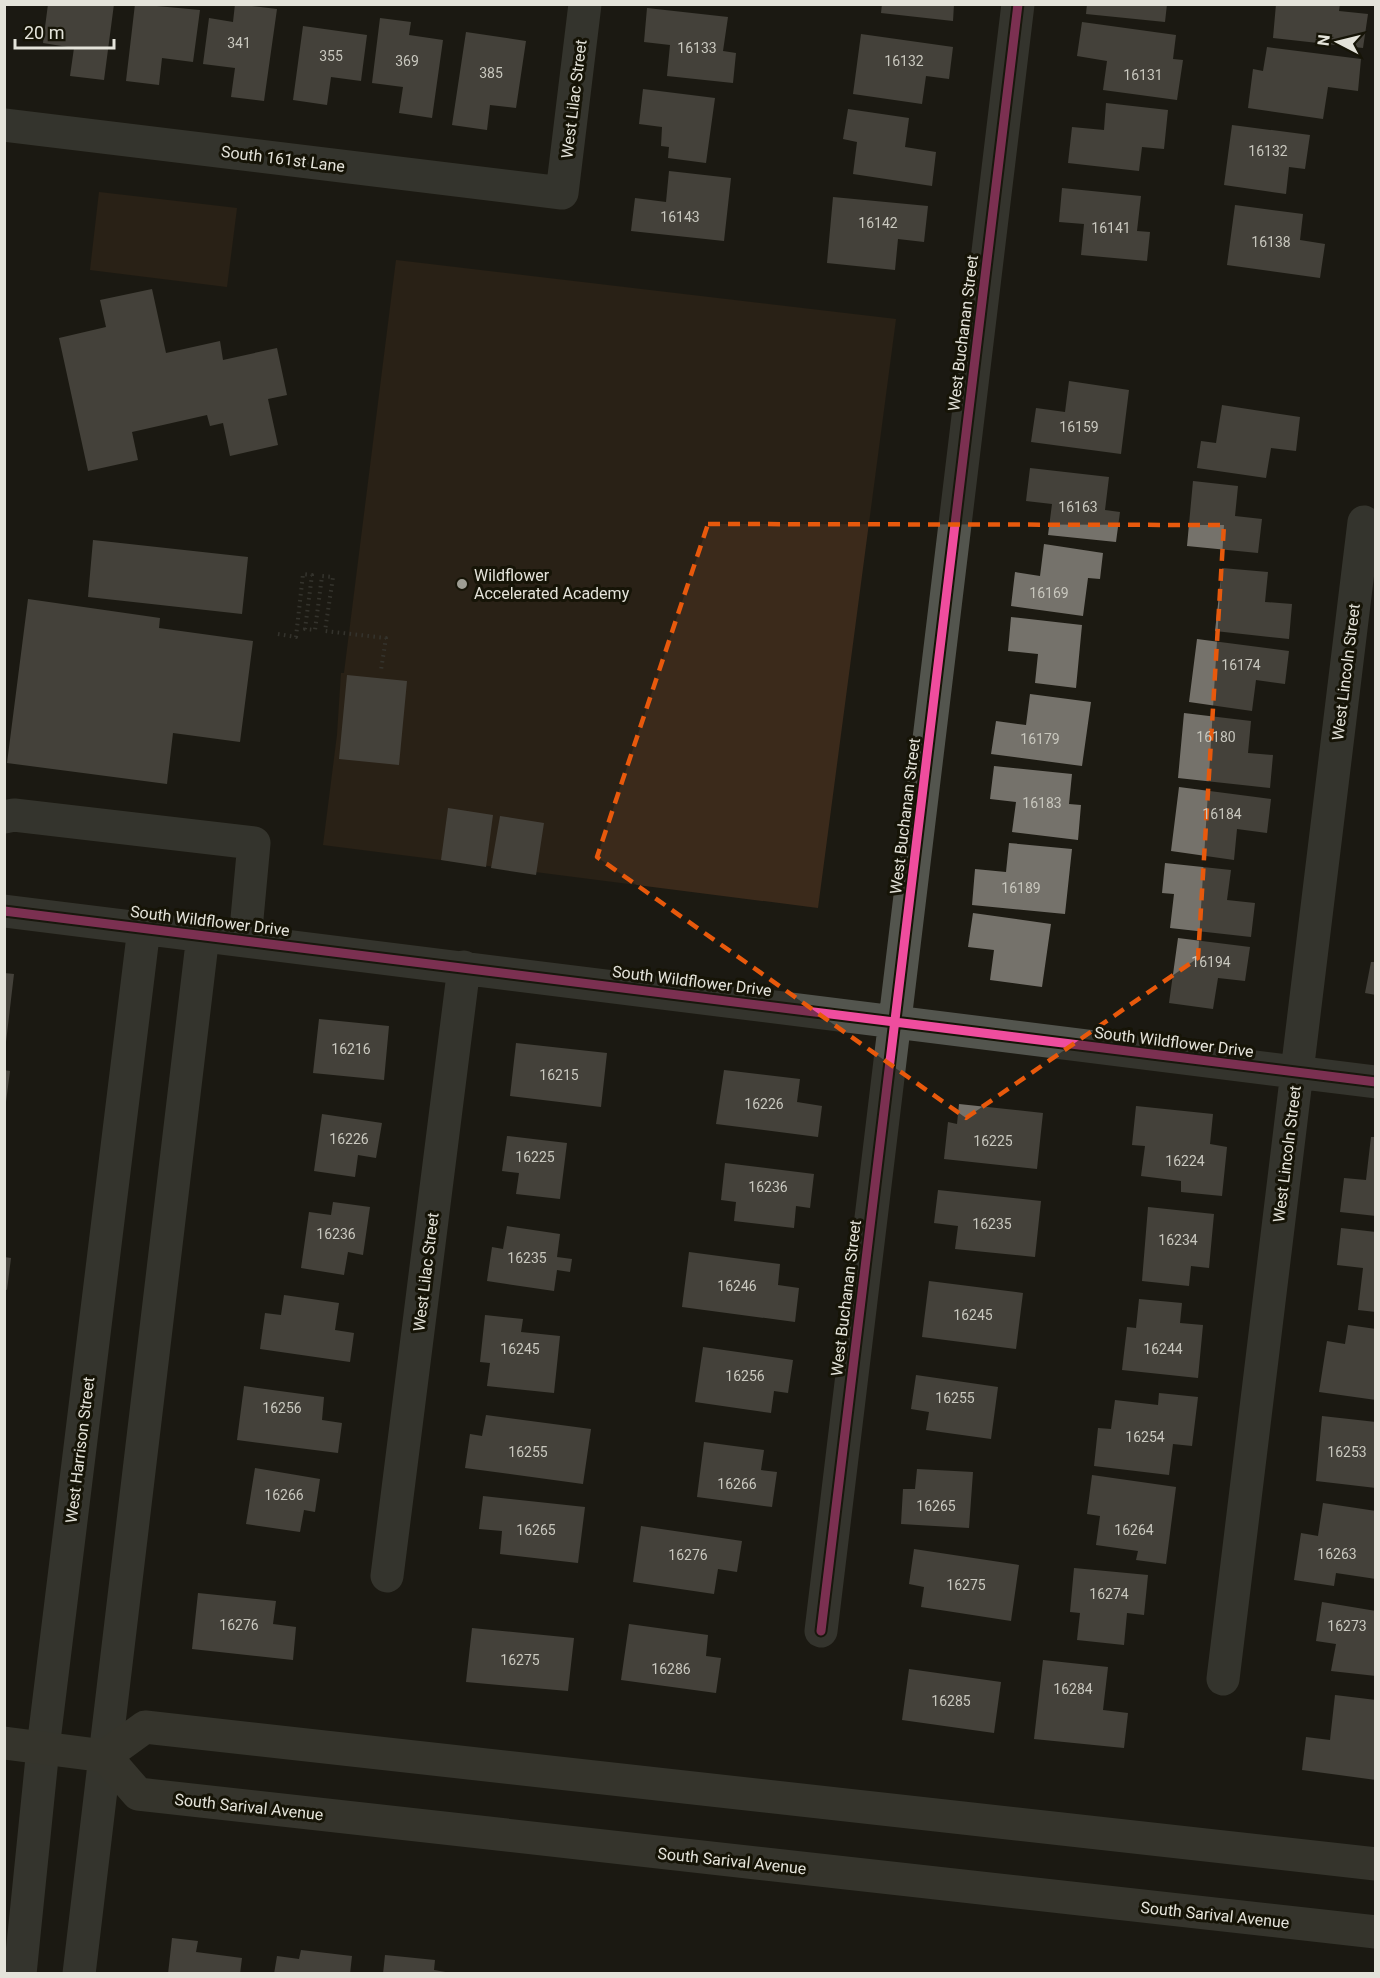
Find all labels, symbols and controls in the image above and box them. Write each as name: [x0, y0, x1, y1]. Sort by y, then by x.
scale bar: [15, 12, 114, 50]
north arrow: [1308, 12, 1368, 72]
text: 20 m: [24, 22, 64, 43]
text: N: [1313, 33, 1334, 47]
house number: 341: [227, 35, 251, 51]
street label: West Lilac Street: [557, 39, 591, 159]
house number: 16133: [677, 40, 717, 56]
house number: 355: [319, 48, 343, 64]
house number: 369: [395, 53, 419, 69]
house number: 16132: [884, 53, 924, 69]
house number: 385: [479, 65, 503, 81]
house number: 16131: [1123, 67, 1163, 83]
street label: South 161st Lane: [220, 142, 346, 176]
house number: 16132: [1248, 143, 1288, 159]
house number: 16143: [660, 209, 700, 225]
house number: 16142: [858, 215, 898, 231]
house number: 16141: [1091, 220, 1131, 236]
house number: 16138: [1251, 234, 1291, 250]
street label: West Buchanan Street: [944, 254, 982, 412]
house number: 16159: [1059, 419, 1099, 435]
house number: 16163: [1058, 499, 1098, 515]
place label: Wildflower Accelerated Academy: [474, 566, 630, 603]
marker: Wildflower Accelerated Academy: [455, 577, 469, 591]
house number: 16169: [1029, 585, 1069, 601]
street label: West Lincoln Street: [1328, 603, 1364, 741]
house number: 16174: [1221, 657, 1261, 673]
house number: 16180: [1196, 729, 1236, 745]
house number: 16179: [1020, 731, 1060, 747]
street label: West Buchanan Street: [886, 737, 924, 895]
house number: 16183: [1022, 795, 1062, 811]
house number: 16184: [1202, 806, 1242, 822]
house number: 16189: [1001, 880, 1041, 896]
street label: South Wildflower Drive: [129, 902, 291, 940]
house number: 16194: [1191, 954, 1231, 970]
street label: South Wildflower Drive: [611, 962, 773, 1000]
street label: South Wildflower Drive: [1093, 1023, 1255, 1061]
house number: 16216: [331, 1041, 371, 1057]
house number: 16215: [539, 1067, 579, 1083]
street label: West Lincoln Street: [1269, 1085, 1305, 1223]
house number: 16226: [744, 1096, 784, 1112]
house number: 16226: [329, 1131, 369, 1147]
house number: 16225: [973, 1133, 1013, 1149]
house number: 16225: [515, 1149, 555, 1165]
house number: 16224: [1165, 1153, 1205, 1169]
house number: 16236: [748, 1179, 788, 1195]
street label: West Lilac Street: [409, 1212, 443, 1332]
house number: 16235: [972, 1216, 1012, 1232]
street label: West Buchanan Street: [827, 1219, 865, 1377]
house number: 16236: [316, 1226, 356, 1242]
house number: 16234: [1158, 1232, 1198, 1248]
house number: 16235: [507, 1250, 547, 1266]
house number: 16246: [717, 1278, 757, 1294]
house number: 16245: [953, 1307, 993, 1323]
house number: 16245: [500, 1341, 540, 1357]
house number: 16244: [1143, 1341, 1183, 1357]
house number: 16256: [725, 1368, 765, 1384]
street label: West Harrison Street: [62, 1376, 98, 1524]
house number: 16255: [935, 1390, 975, 1406]
house number: 16256: [262, 1400, 302, 1416]
house number: 16254: [1125, 1429, 1165, 1445]
house number: 16255: [508, 1444, 548, 1460]
house number: 16253: [1327, 1444, 1367, 1460]
house number: 16266: [717, 1476, 757, 1492]
house number: 16266: [264, 1487, 304, 1503]
house number: 16265: [916, 1498, 956, 1514]
house number: 16265: [516, 1522, 556, 1538]
house number: 16264: [1114, 1522, 1154, 1538]
house number: 16263: [1317, 1546, 1357, 1562]
house number: 16276: [668, 1547, 708, 1563]
house number: 16275: [946, 1577, 986, 1593]
house number: 16274: [1089, 1586, 1129, 1602]
house number: 16276: [219, 1617, 259, 1633]
house number: 16273: [1327, 1618, 1367, 1634]
house number: 16275: [500, 1652, 540, 1668]
house number: 16286: [651, 1661, 691, 1677]
house number: 16284: [1053, 1681, 1093, 1697]
house number: 16285: [931, 1693, 971, 1709]
street label: South Sarival Avenue: [174, 1790, 324, 1824]
street label: South Sarival Avenue: [657, 1844, 807, 1878]
street label: South Sarival Avenue: [1140, 1898, 1290, 1932]

